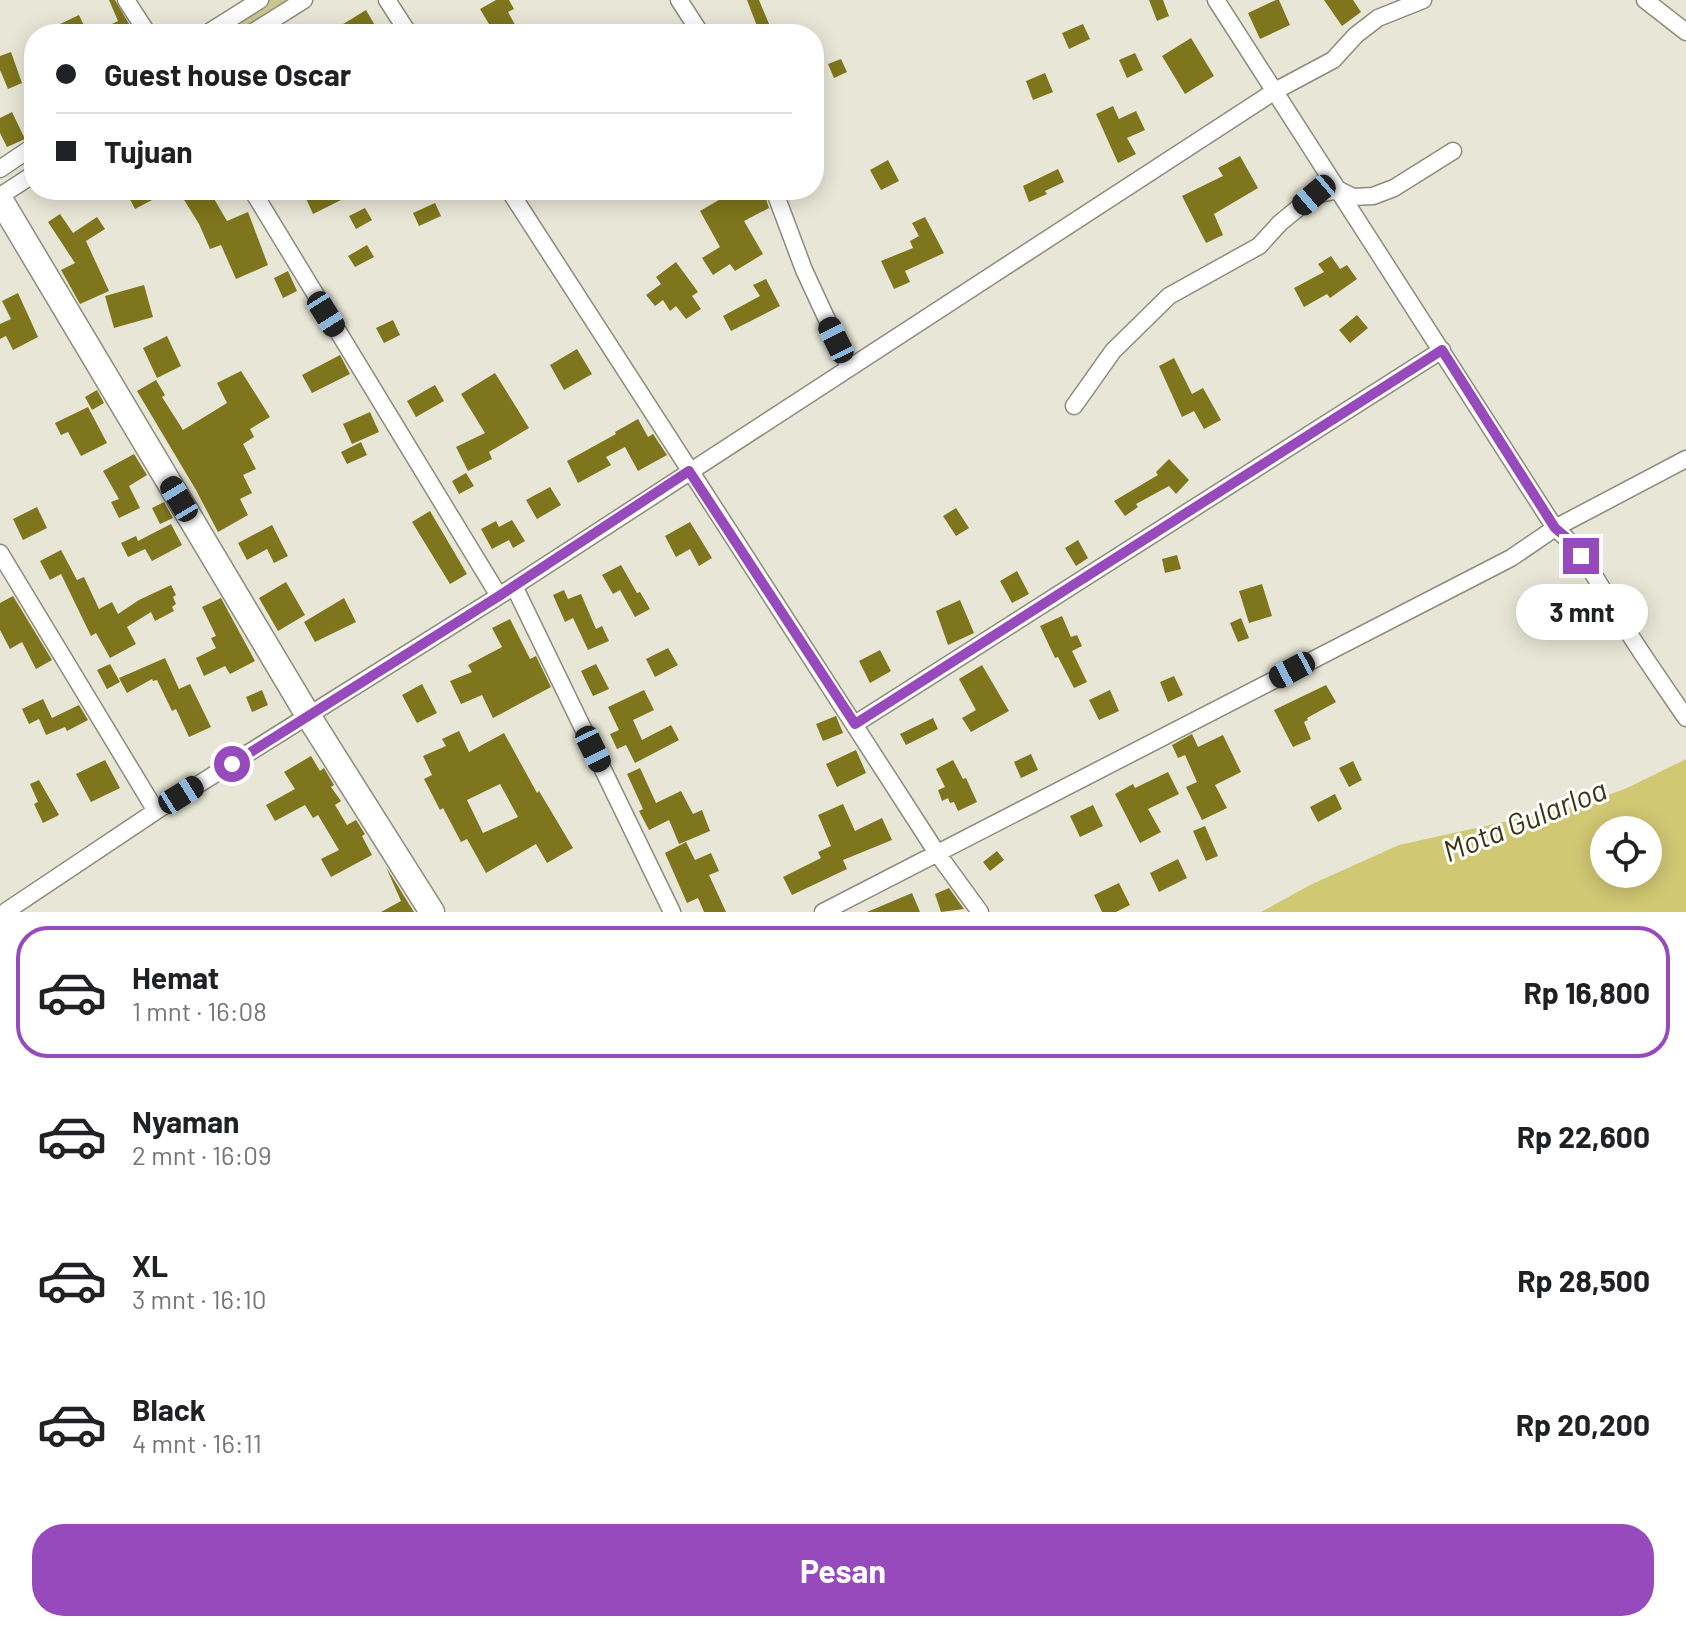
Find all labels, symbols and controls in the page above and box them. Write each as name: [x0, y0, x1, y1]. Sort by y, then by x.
text: Guest house Oscar: [104, 56, 351, 92]
text: Tujuan: [104, 133, 193, 169]
car: [1288, 170, 1340, 220]
car: [303, 287, 349, 341]
car: [815, 313, 857, 367]
car: [156, 472, 202, 526]
route end: [1563, 538, 1599, 574]
callout: 3 mnt: [1515, 584, 1647, 640]
text: 3 mnt: [1549, 596, 1615, 627]
car: [1265, 648, 1319, 692]
car: [572, 722, 614, 776]
route start: [214, 746, 250, 782]
water label: Mota Gularloa: [1437, 770, 1611, 868]
car: [154, 772, 208, 818]
map controls: [1590, 816, 1662, 888]
button: locate: [1590, 816, 1662, 888]
icon: car: [36, 956, 108, 1028]
text: Hemat: [132, 959, 219, 995]
text: Rp 16,800: [1523, 974, 1650, 1010]
text: 1 mnt · 16:08: [132, 995, 267, 1026]
icon: car: [36, 1100, 108, 1172]
text: Nyaman: [132, 1103, 239, 1139]
text: Rp 22,600: [1517, 1118, 1650, 1154]
text: 2 mnt · 16:09: [132, 1139, 272, 1170]
icon: car: [36, 1244, 108, 1316]
text: XL: [132, 1247, 168, 1283]
text: Rp 28,500: [1517, 1262, 1650, 1298]
text: 3 mnt · 16:10: [132, 1283, 267, 1314]
icon: car: [36, 1388, 108, 1460]
text: Black: [132, 1391, 206, 1427]
text: Rp 20,200: [1516, 1406, 1650, 1442]
text: 4 mnt · 16:11: [132, 1427, 262, 1458]
button: Pesan: [32, 1524, 1654, 1616]

